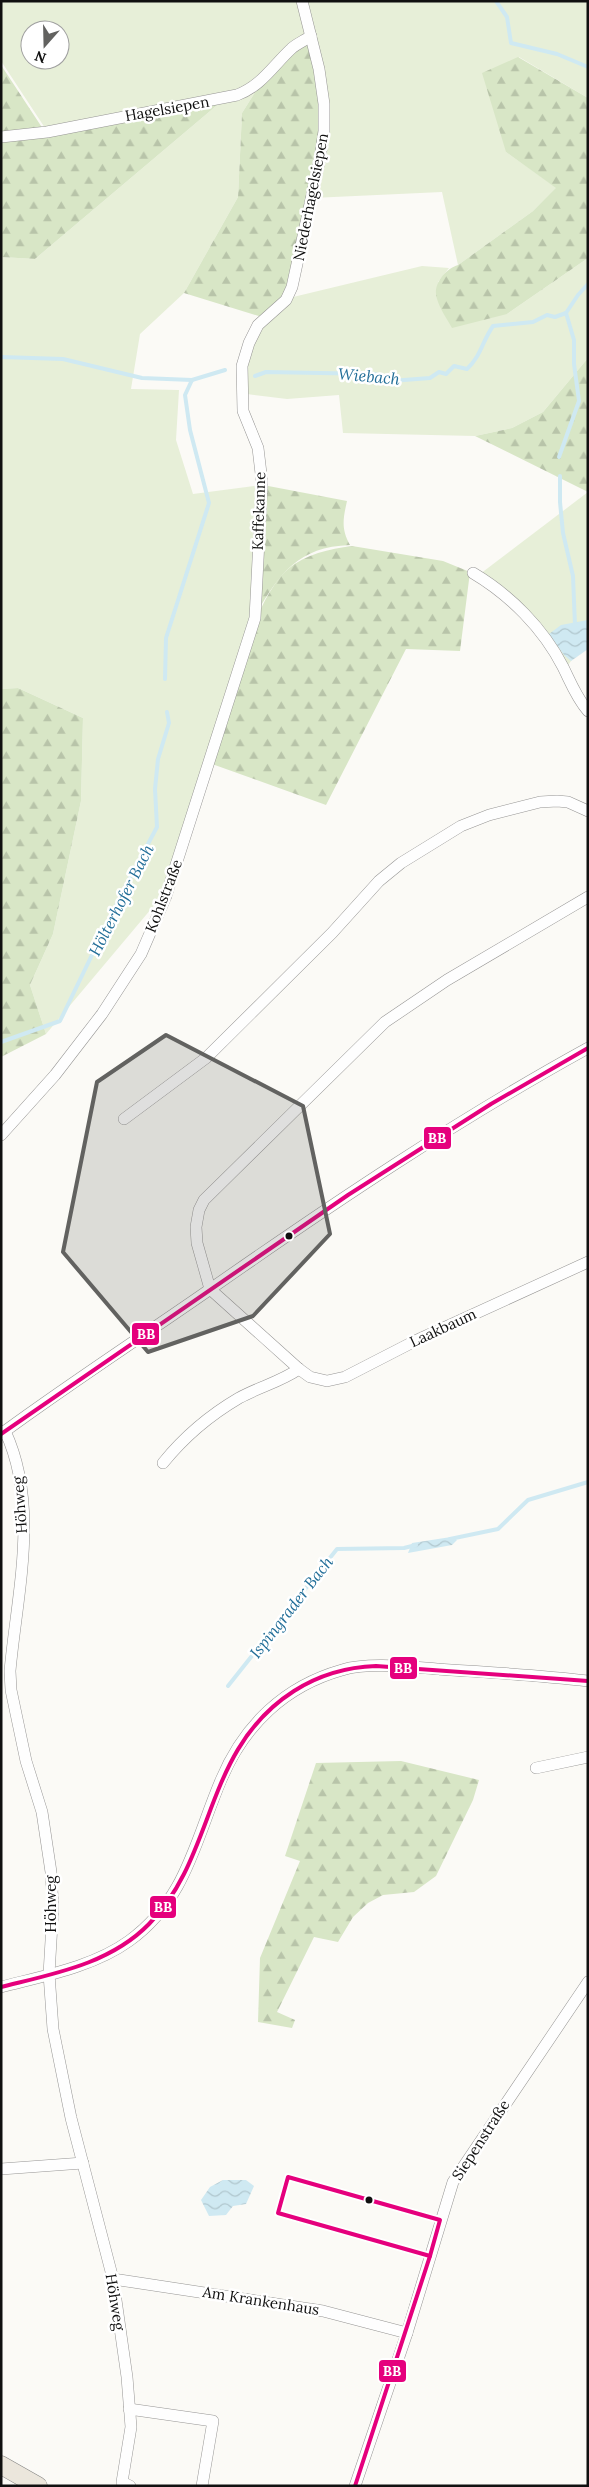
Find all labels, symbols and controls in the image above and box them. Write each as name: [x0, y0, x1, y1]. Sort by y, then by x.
north arrow: [20, 20, 70, 70]
text: N: [32, 47, 49, 68]
street label: Hagelsiepen: [123, 92, 211, 125]
street label: Niederhagelsiepen: [289, 131, 332, 262]
water label: Wiebach: [337, 363, 401, 389]
street label: Kaffekanne: [248, 471, 269, 551]
water label: Hölterhofer Bach: [84, 841, 158, 959]
street label: Kohlstraße: [141, 856, 186, 935]
line badge: BB: [423, 1126, 452, 1150]
text: BB: [428, 1129, 446, 1147]
unlabelled marker: [284, 1231, 294, 1241]
street label: Laakbaum: [406, 1304, 479, 1351]
line badge: BB: [131, 1322, 160, 1346]
text: BB: [137, 1325, 155, 1343]
street label: Höhweg: [8, 1475, 31, 1534]
water label: Ispingrader Bach: [245, 1552, 337, 1662]
line badge: BB: [389, 1656, 418, 1680]
text: BB: [394, 1659, 412, 1677]
street label: Höhweg: [41, 1875, 60, 1933]
line badge: BB: [149, 1895, 177, 1919]
text: BB: [154, 1898, 172, 1916]
street label: Siepenstraße: [448, 2096, 514, 2184]
unlabelled marker: [364, 2195, 374, 2205]
street label: Höhweg: [102, 2272, 129, 2332]
street label: Am Krankenhaus: [200, 2282, 321, 2319]
line badge: BB: [378, 2359, 407, 2383]
text: BB: [383, 2362, 401, 2380]

